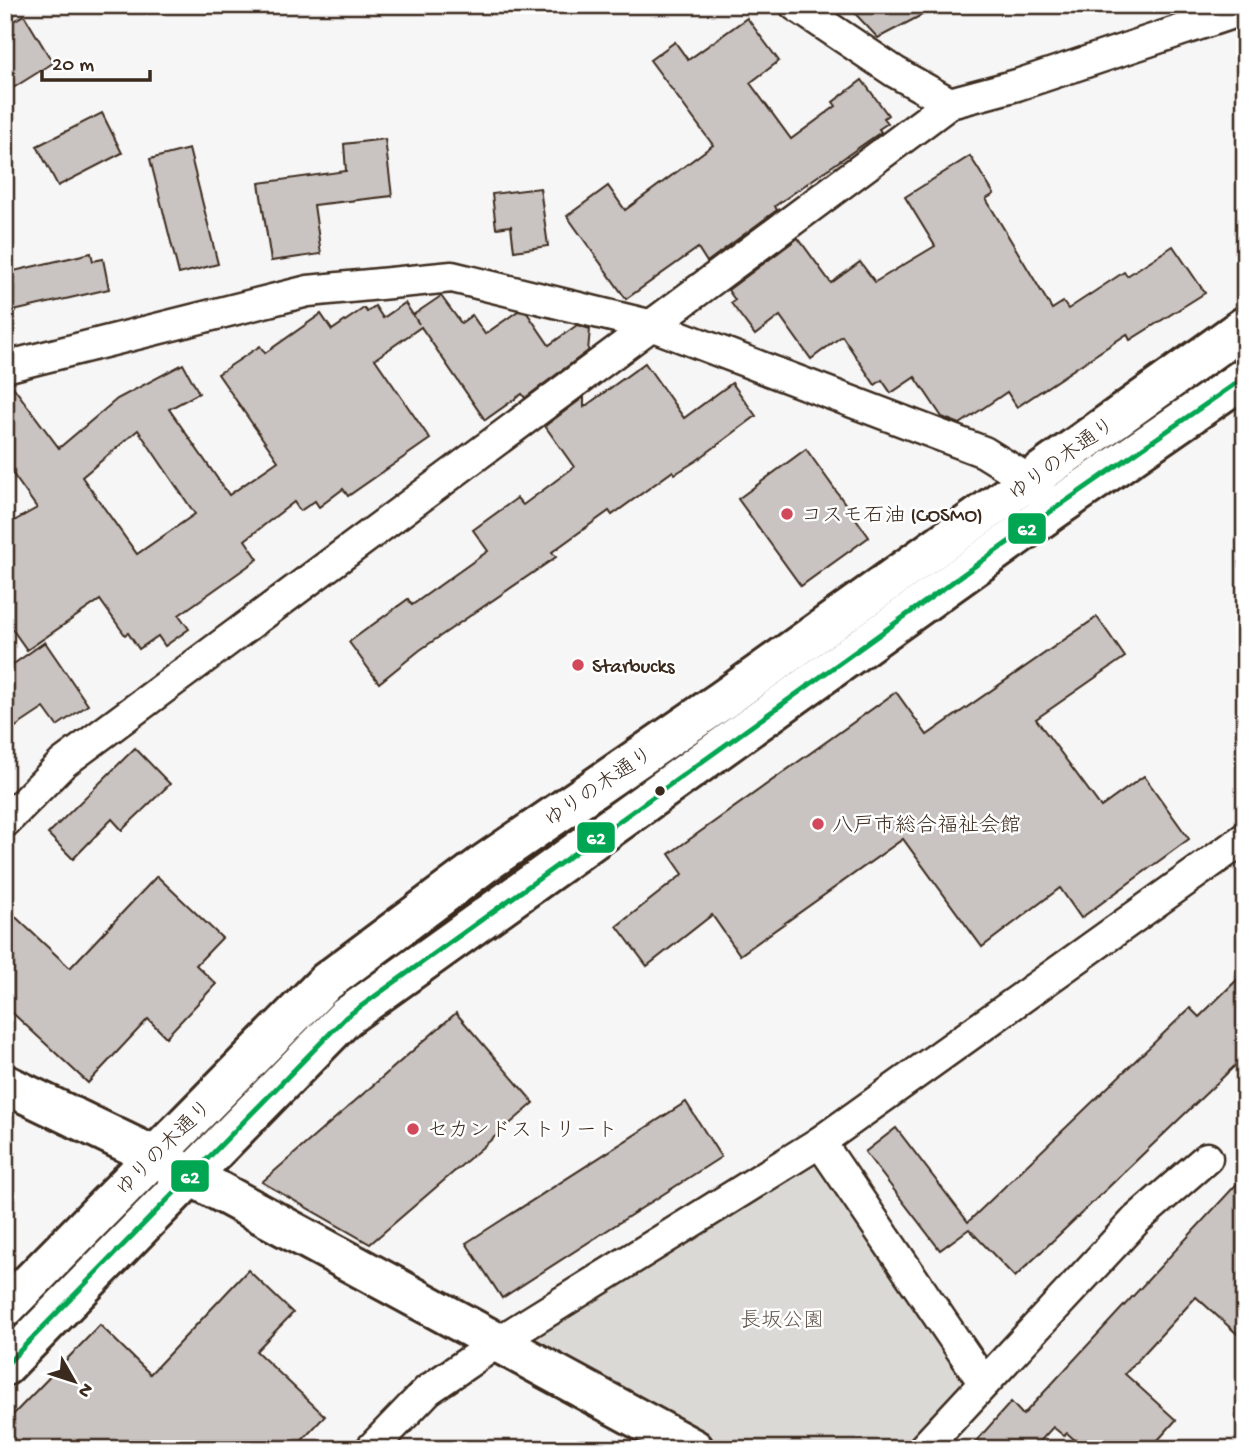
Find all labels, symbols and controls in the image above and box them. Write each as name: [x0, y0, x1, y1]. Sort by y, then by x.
scale bar: [42, 38, 150, 82]
text: 20 m: [52, 54, 94, 79]
street label: ゆりの木通り: [1004, 413, 1121, 508]
place label: コスモ石油 (COSMO): [801, 504, 983, 530]
marker: コスモ石油 (COSMO): [779, 506, 795, 522]
line badge: 62: [1007, 512, 1047, 545]
text: 62: [1018, 520, 1037, 543]
place label: Starbucks: [592, 656, 676, 681]
marker: Starbucks: [570, 657, 586, 673]
street label: ゆりの木通り: [540, 742, 659, 834]
unlabelled marker: [653, 784, 667, 798]
place label: 八戸市総合福祉会館: [832, 813, 1021, 840]
marker: 八戸市総合福祉会館: [810, 816, 826, 832]
line badge: 62: [576, 821, 616, 854]
text: 62: [587, 829, 606, 852]
street label: ゆりの木通り: [111, 1095, 219, 1203]
place label: セカンドストリート: [427, 1120, 618, 1145]
marker: セカンドストリート: [405, 1121, 421, 1137]
line badge: 62: [170, 1159, 210, 1193]
text: 62: [181, 1168, 200, 1191]
park label: 長坂公園: [740, 1309, 824, 1335]
north arrow: [38, 1346, 108, 1416]
text: N: [72, 1377, 97, 1402]

